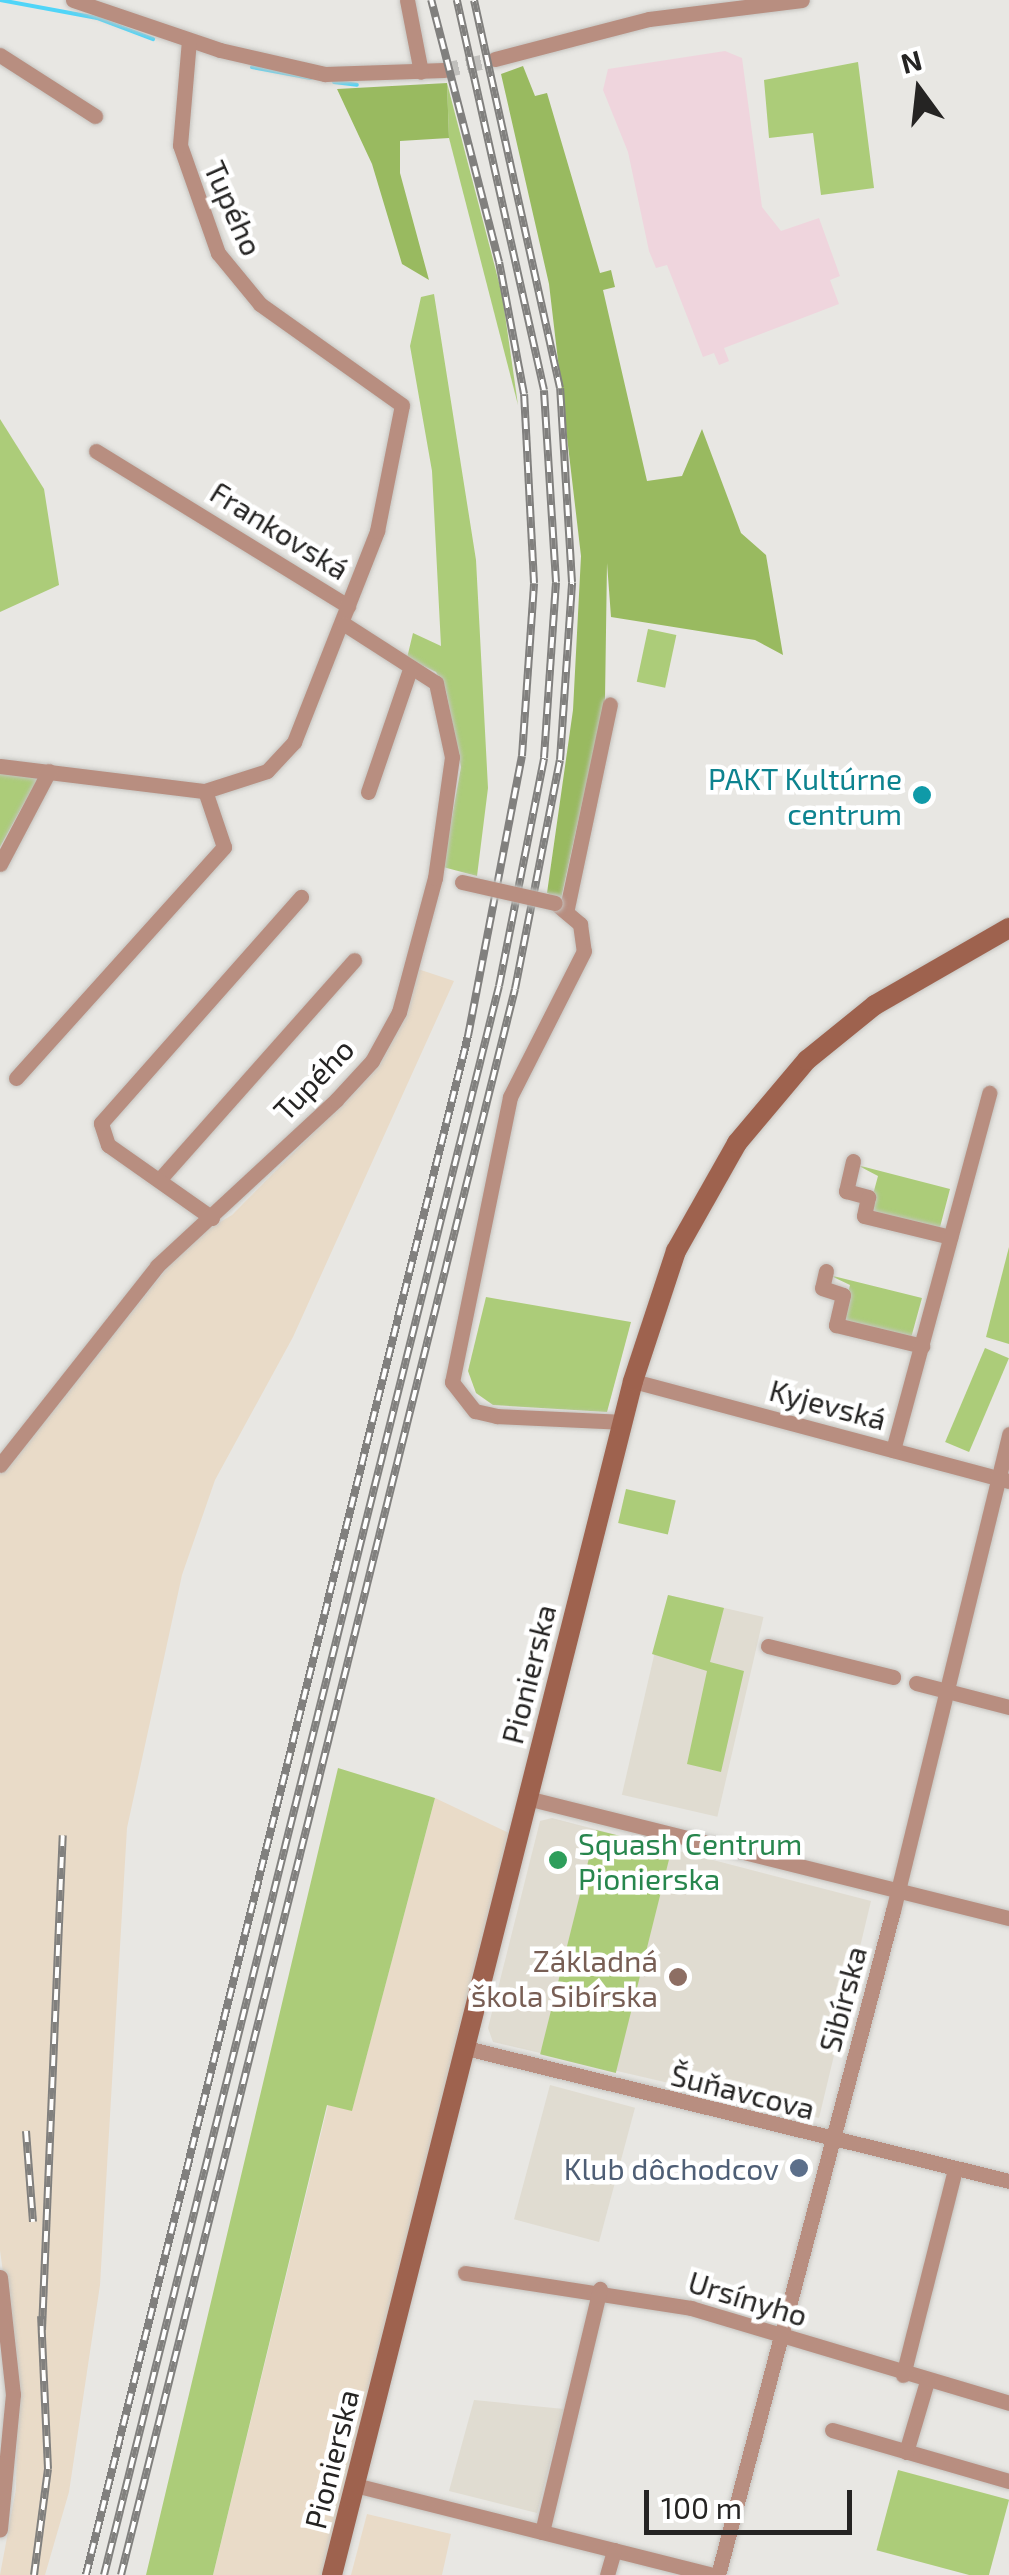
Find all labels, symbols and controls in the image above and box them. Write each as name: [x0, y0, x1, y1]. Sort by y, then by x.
north arrow: [869, 40, 969, 140]
text: N: [897, 42, 925, 80]
street label: Tupého: [197, 155, 271, 261]
street label: Frankovská: [204, 473, 356, 587]
place label: PAKT Kultúrne centrum: [707, 760, 902, 830]
marker: PAKT Kultúrne centrum: [911, 784, 933, 806]
street label: Tupého: [265, 1031, 361, 1127]
street label: Kyjevská: [766, 1371, 890, 1437]
street label: Pionierska: [493, 1601, 563, 1747]
place label: Squash Centrum Pionierska: [578, 1825, 802, 1896]
marker: Squash Centrum Pionierska: [547, 1849, 569, 1871]
place label: Základná škola Sibírska: [471, 1942, 658, 2012]
street label: Sibírska: [811, 1942, 873, 2056]
marker: Základná škola Sibírska: [667, 1966, 689, 1988]
street label: Šuňavcova: [667, 2056, 819, 2126]
place label: Klub dôchodcov: [564, 2150, 779, 2186]
marker: Klub dôchodcov: [788, 2157, 810, 2179]
street label: Ursínyho: [684, 2263, 812, 2333]
street label: Pionierska: [296, 2386, 366, 2532]
scale bar: [649, 2470, 856, 2532]
text: 100 m: [661, 2489, 742, 2525]

